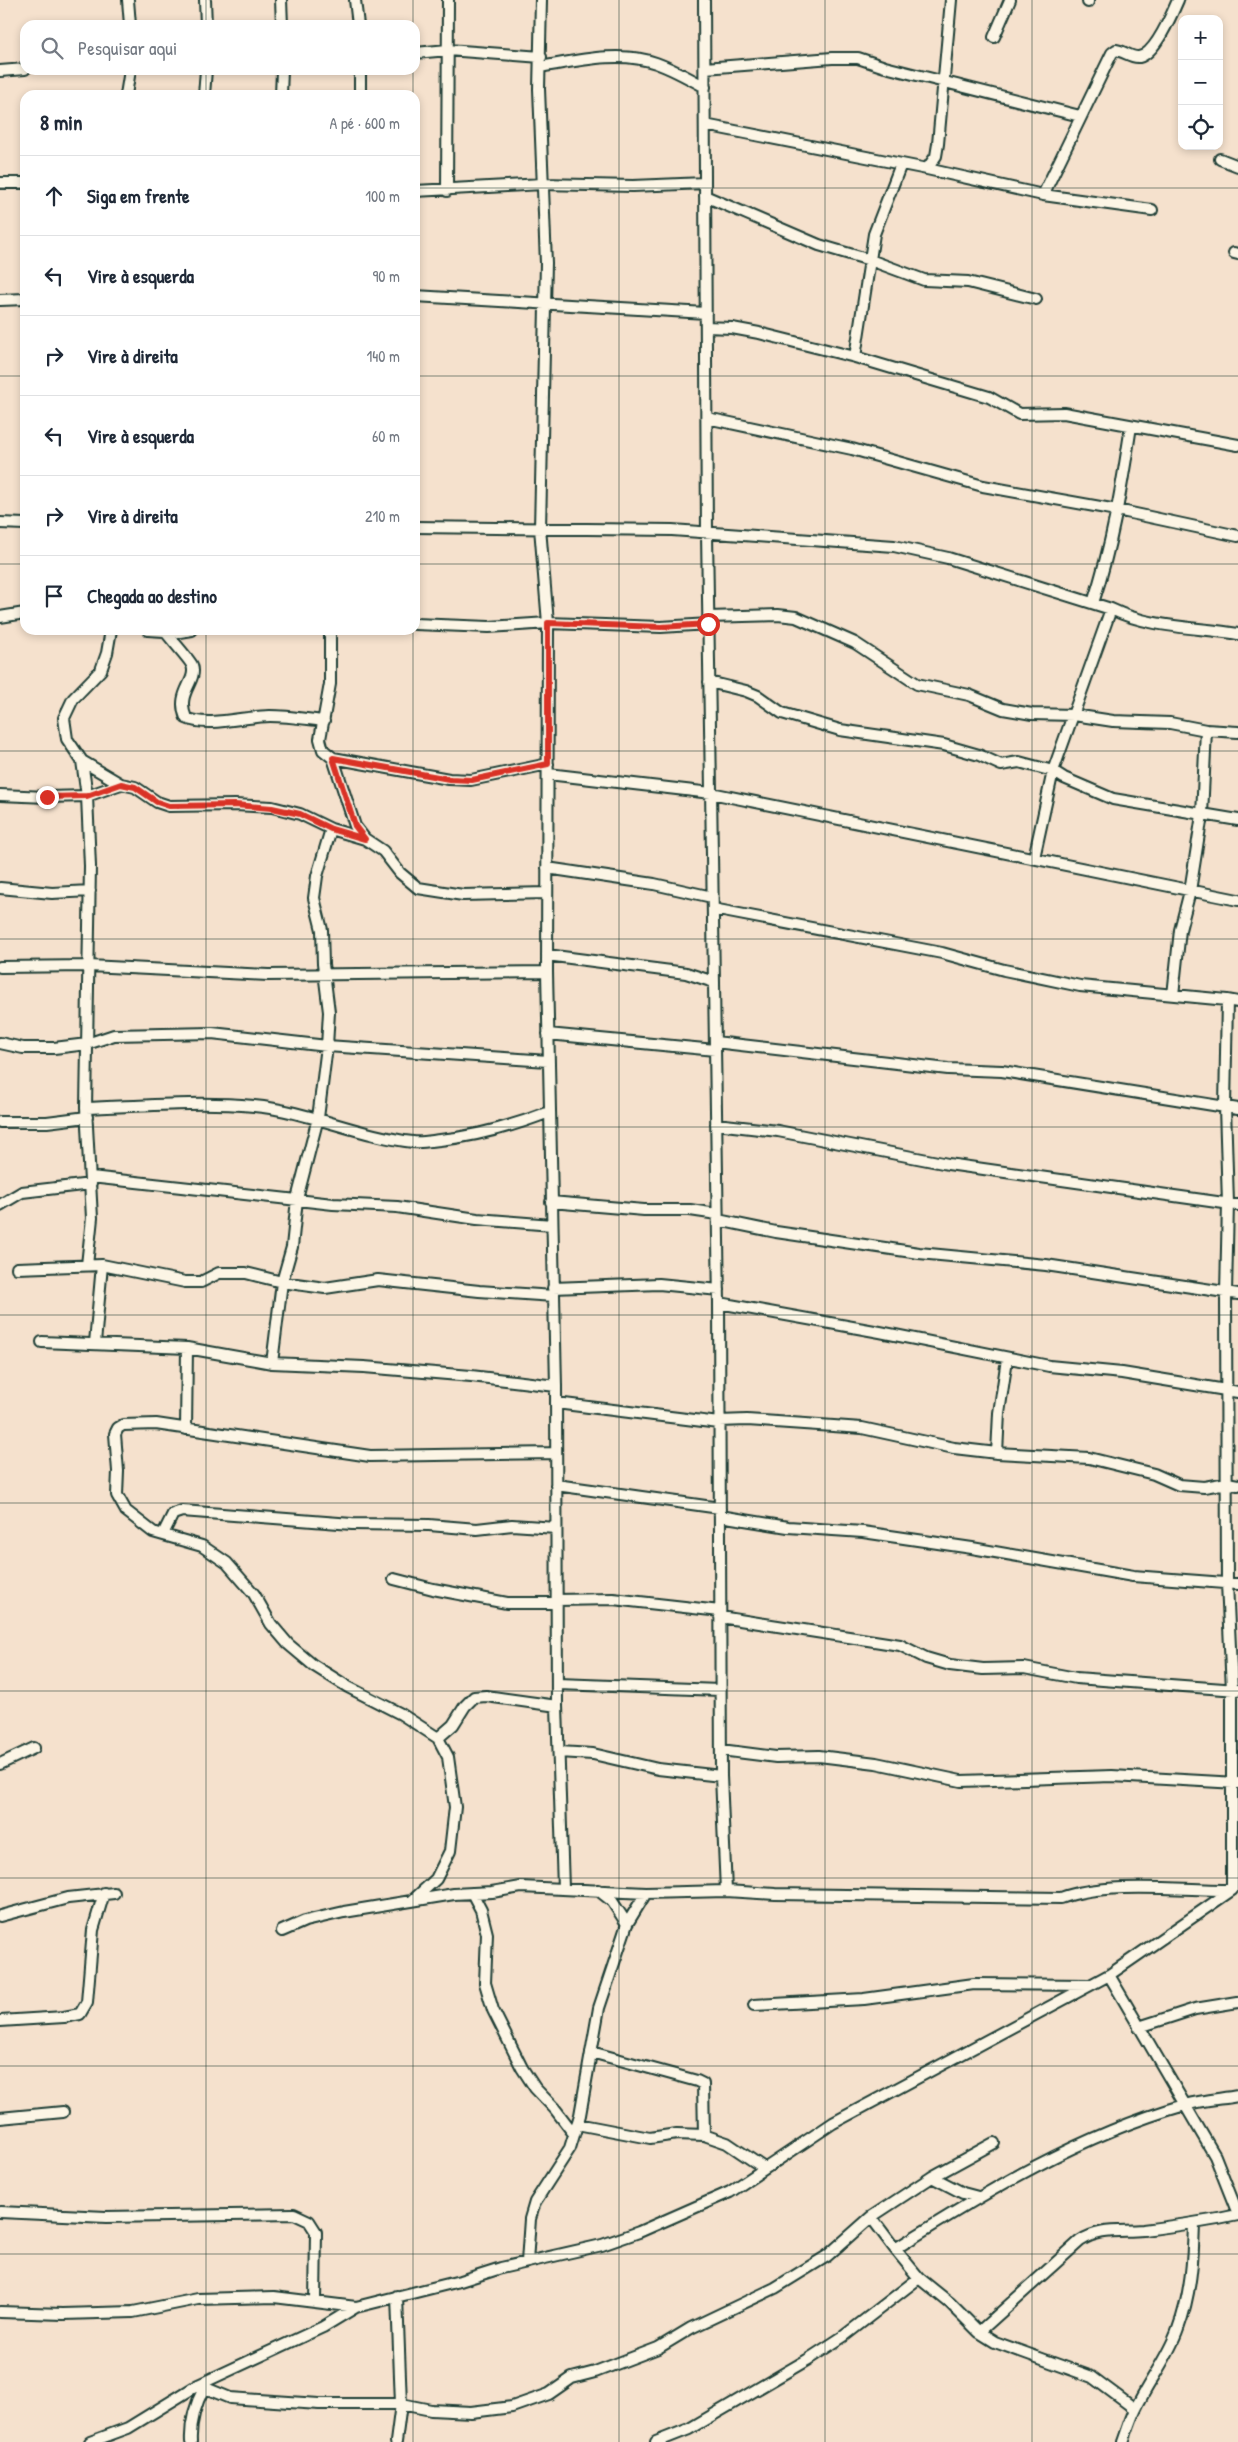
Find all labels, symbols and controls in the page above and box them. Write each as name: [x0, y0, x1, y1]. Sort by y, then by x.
map controls: [1178, 15, 1223, 150]
button: +: [1178, 15, 1223, 60]
search box: [20, 20, 420, 75]
icon: search: [38, 34, 66, 62]
text: Pesquisar aqui: [78, 35, 177, 61]
button: −: [1178, 60, 1223, 105]
button: locate: [1178, 105, 1223, 150]
text: 8 min: [40, 108, 82, 137]
text: A pé · 600 m: [329, 112, 400, 134]
icon: ahead: [40, 182, 68, 210]
text: Siga em frente: [87, 183, 190, 209]
text: 100 m: [365, 185, 400, 207]
icon: left: [40, 262, 68, 290]
text: Vire à esquerda: [87, 263, 194, 289]
text: 90 m: [372, 265, 400, 287]
icon: right: [40, 342, 68, 370]
text: Vire à direita: [87, 343, 178, 369]
text: 140 m: [366, 345, 400, 367]
icon: left: [40, 422, 68, 450]
text: Vire à esquerda: [87, 423, 194, 449]
text: 60 m: [372, 425, 400, 447]
icon: right: [40, 502, 68, 530]
text: Vire à direita: [87, 503, 178, 529]
text: 210 m: [365, 505, 400, 527]
icon: arrive: [40, 582, 68, 610]
text: Chegada ao destino: [87, 583, 217, 609]
route start: [697, 613, 720, 636]
route end: [36, 786, 59, 809]

